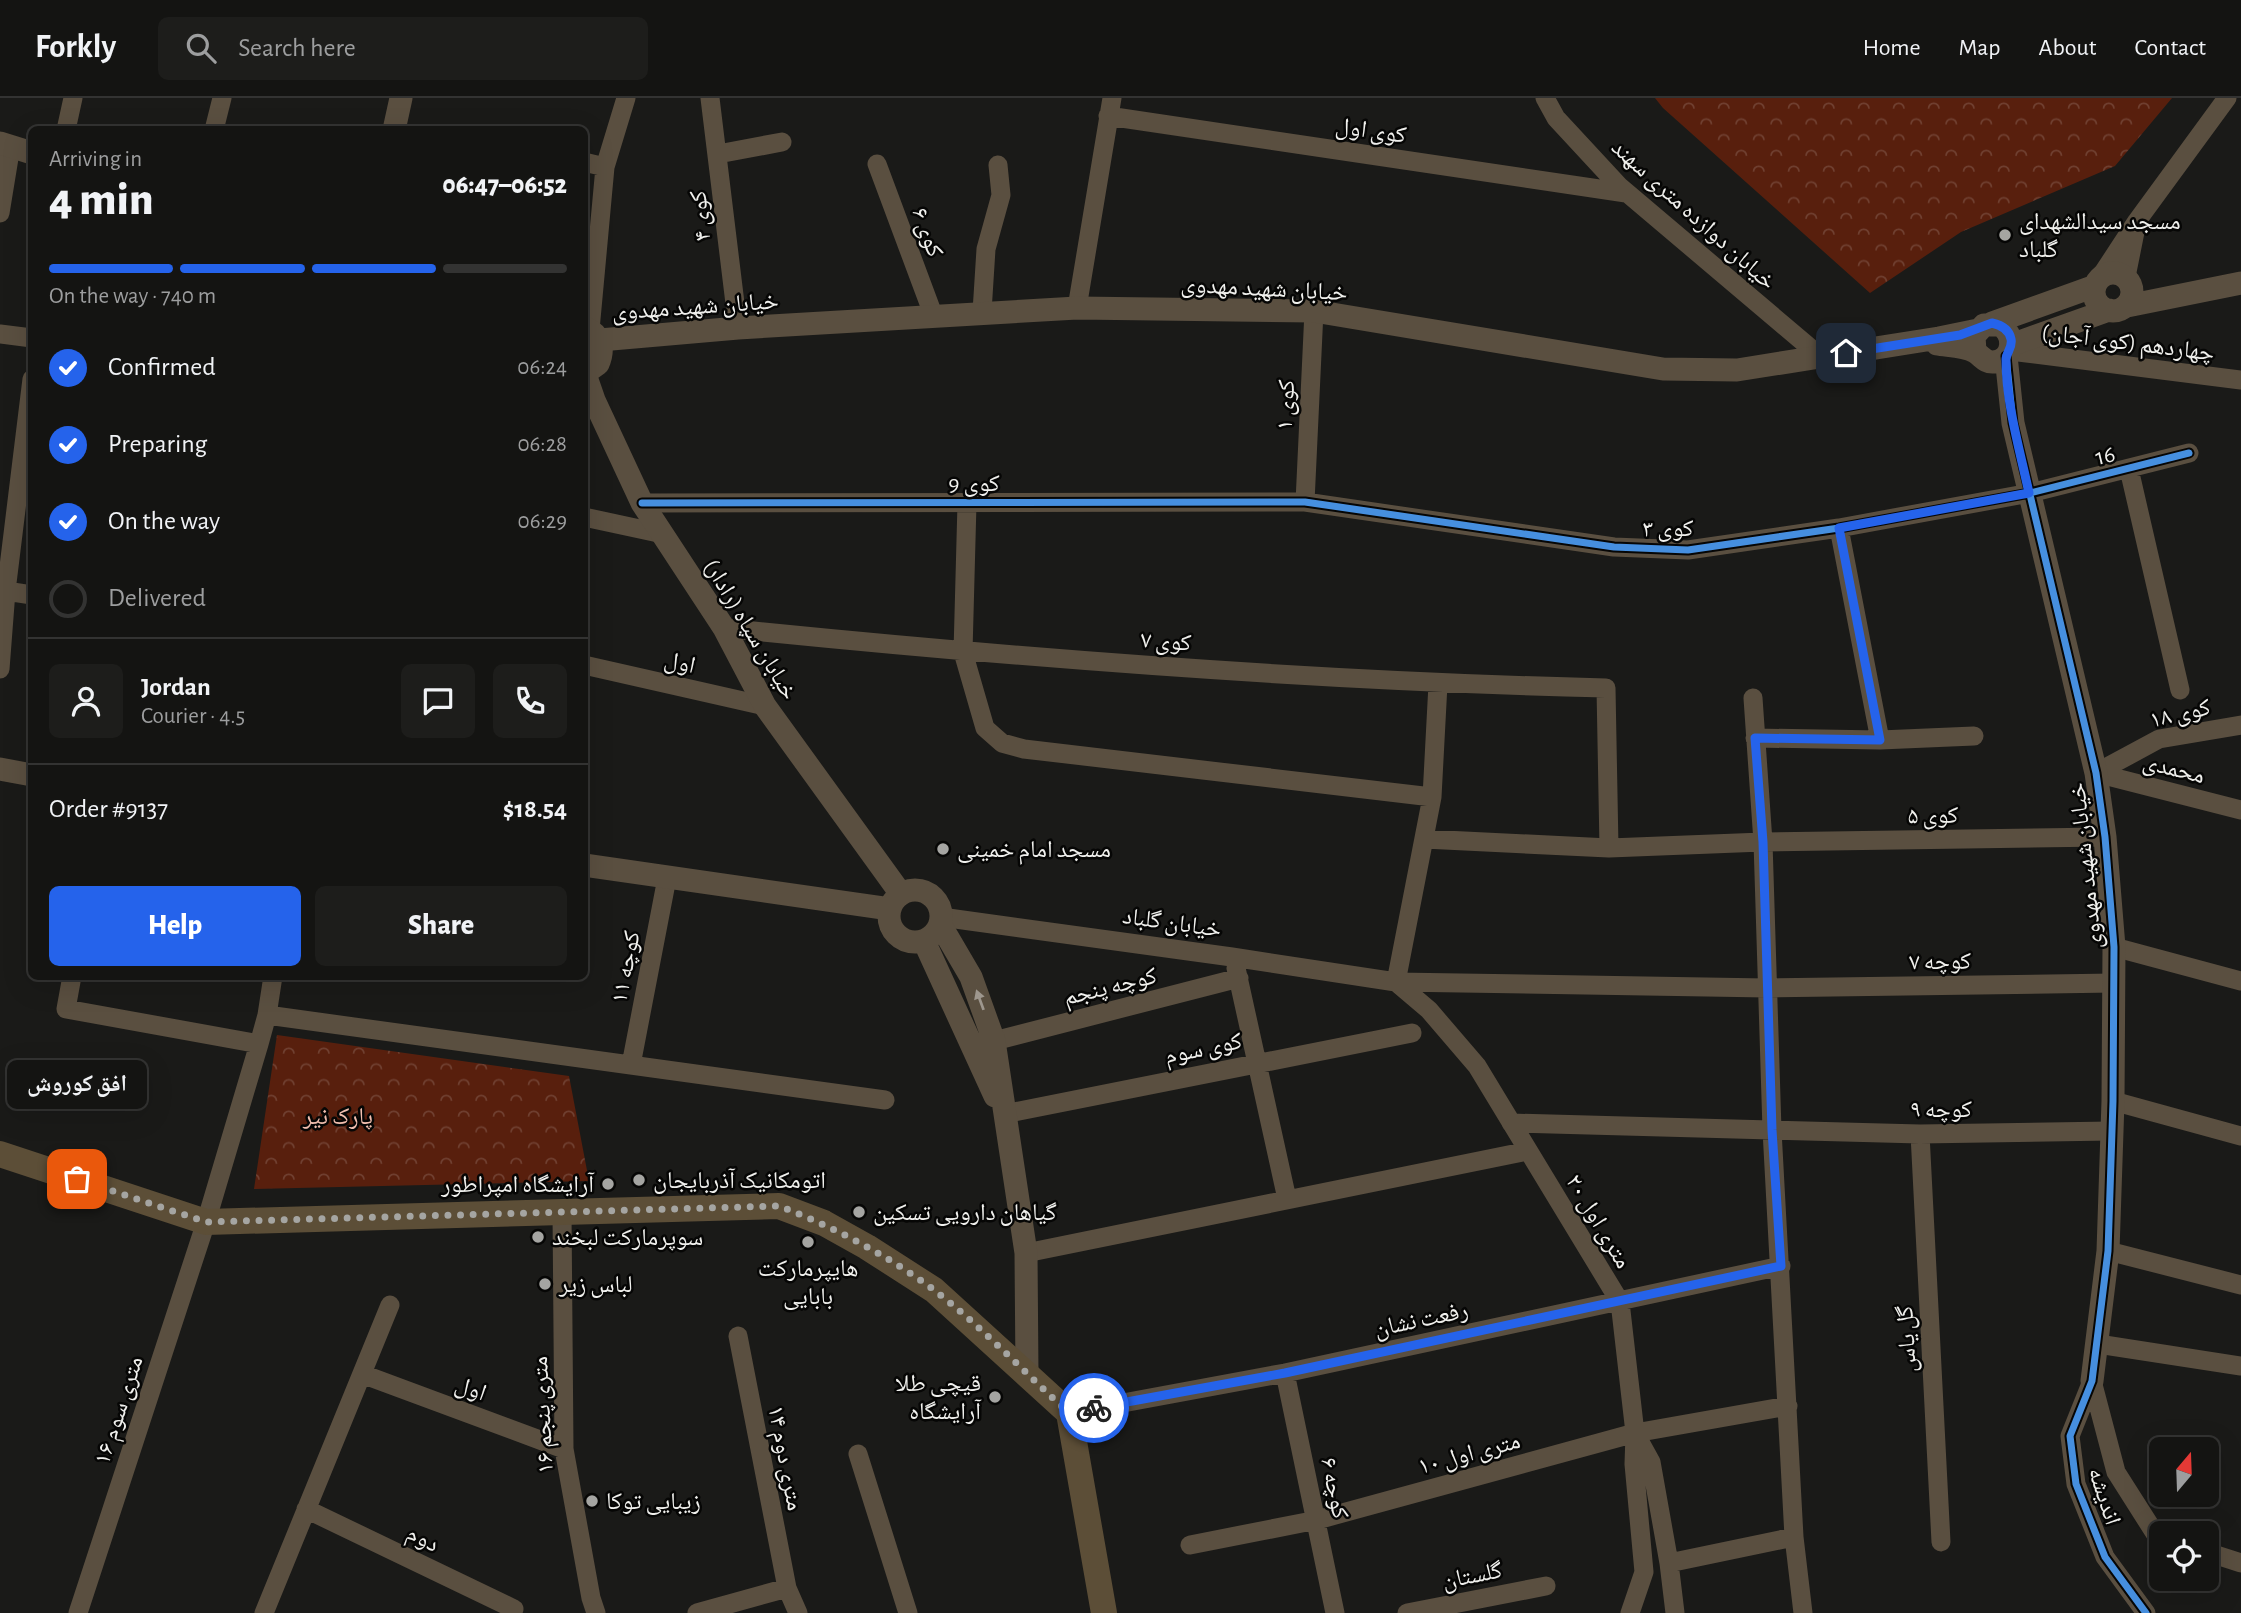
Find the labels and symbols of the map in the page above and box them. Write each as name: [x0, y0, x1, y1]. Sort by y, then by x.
street label: کوی اول: [1334, 114, 1408, 149]
street label: خیابان دوازده متری سهند: [1606, 135, 1780, 295]
street label: کوی ۴: [686, 189, 717, 242]
street label: کوی ۶: [906, 204, 947, 261]
place label: مسجد سیدالشهدای گلباد: [2019, 210, 2181, 263]
marker: مسجد سیدالشهدای گلباد: [1997, 227, 2013, 243]
street label: خیابان شهید مهدوی: [1180, 273, 1348, 306]
street label: خیابان شهید مهدوی: [611, 289, 779, 326]
street label: چهاردهم (کوی آجان): [2040, 320, 2216, 368]
pin: [1816, 323, 1876, 383]
street label: کوی ۱: [1273, 379, 1300, 431]
street label: 16: [2093, 442, 2118, 470]
street label: کوی 9: [948, 472, 1000, 497]
street label: کوی ۳: [1643, 517, 1693, 542]
street label: خیابان سپاه (رادار): [698, 555, 801, 704]
street label: کوی ۷: [1140, 628, 1192, 657]
street label: اول: [662, 648, 698, 679]
street label: کوی ۱۸: [2148, 695, 2213, 734]
street label: محمدی: [2140, 750, 2207, 789]
street label: خیابان شهید مهدوی: [2065, 781, 2108, 950]
street label: کوی ۵: [1907, 804, 1959, 829]
place label: مسجد امام خمینی: [957, 838, 1111, 865]
marker: مسجد امام خمینی: [935, 841, 951, 857]
street label: خیابان گلباد: [1121, 904, 1223, 943]
street label: کوچه ۱۱: [607, 929, 645, 1005]
street label: کوچه ۷: [1909, 949, 1971, 975]
street label: کوچه پنجم: [1061, 964, 1160, 1013]
one-way arrow: [974, 989, 985, 1010]
street label: کوی سوم: [1162, 1029, 1245, 1072]
callout: افق کوروش: [7, 1060, 147, 1109]
street label: کوچه ۹: [1910, 1098, 1972, 1123]
park label: پارک نیر: [302, 1105, 373, 1130]
pin: [47, 1149, 107, 1209]
place label: اتومکانیک آذربایجان: [653, 1168, 826, 1194]
street label: ۲۰ متری اول: [1560, 1170, 1635, 1273]
place label: آرایشگاه امپراطور: [440, 1172, 595, 1198]
marker: اتومکانیک آذربایجان: [631, 1172, 647, 1188]
marker: آرایشگاه امپراطور: [600, 1176, 616, 1192]
place label: گیاهان دارویی تسکین: [873, 1201, 1057, 1226]
marker: گیاهان دارویی تسکین: [851, 1204, 867, 1220]
place label: سوپرمارکت لبخند: [552, 1226, 703, 1251]
marker: سوپرمارکت لبخند: [530, 1229, 546, 1245]
marker: هایپرمارکت بابایی: [800, 1234, 816, 1250]
place label: هایپرمارکت بابایی: [758, 1257, 858, 1310]
place label: لباس زیر: [558, 1273, 633, 1298]
marker: لباس زیر: [537, 1276, 553, 1292]
street label: رفعت نشان: [1372, 1298, 1471, 1343]
street label: گل یاس: [1893, 1305, 1922, 1373]
street label: ۱۶ متری سوم: [90, 1353, 151, 1468]
street label: ۱۶ متری پنجم: [528, 1356, 561, 1474]
street label: اول: [452, 1372, 489, 1406]
place label: قیچی طلا آرایشگاه: [895, 1372, 982, 1424]
courier: [1059, 1373, 1129, 1443]
marker: قیچی طلا آرایشگاه: [987, 1389, 1003, 1405]
street label: ۱۴ متری دوم: [760, 1404, 807, 1513]
street label: ۱۰ متری اول: [1416, 1429, 1523, 1480]
north arrow: [2149, 1437, 2219, 1507]
street label: کوچه ۶: [1315, 1455, 1352, 1521]
street label: اندیشه: [2083, 1465, 2125, 1528]
place label: زیبایی توکا: [606, 1490, 701, 1515]
marker: زیبایی توکا: [584, 1493, 600, 1509]
street label: دوم: [401, 1521, 443, 1560]
street label: گلستان: [1440, 1558, 1504, 1595]

